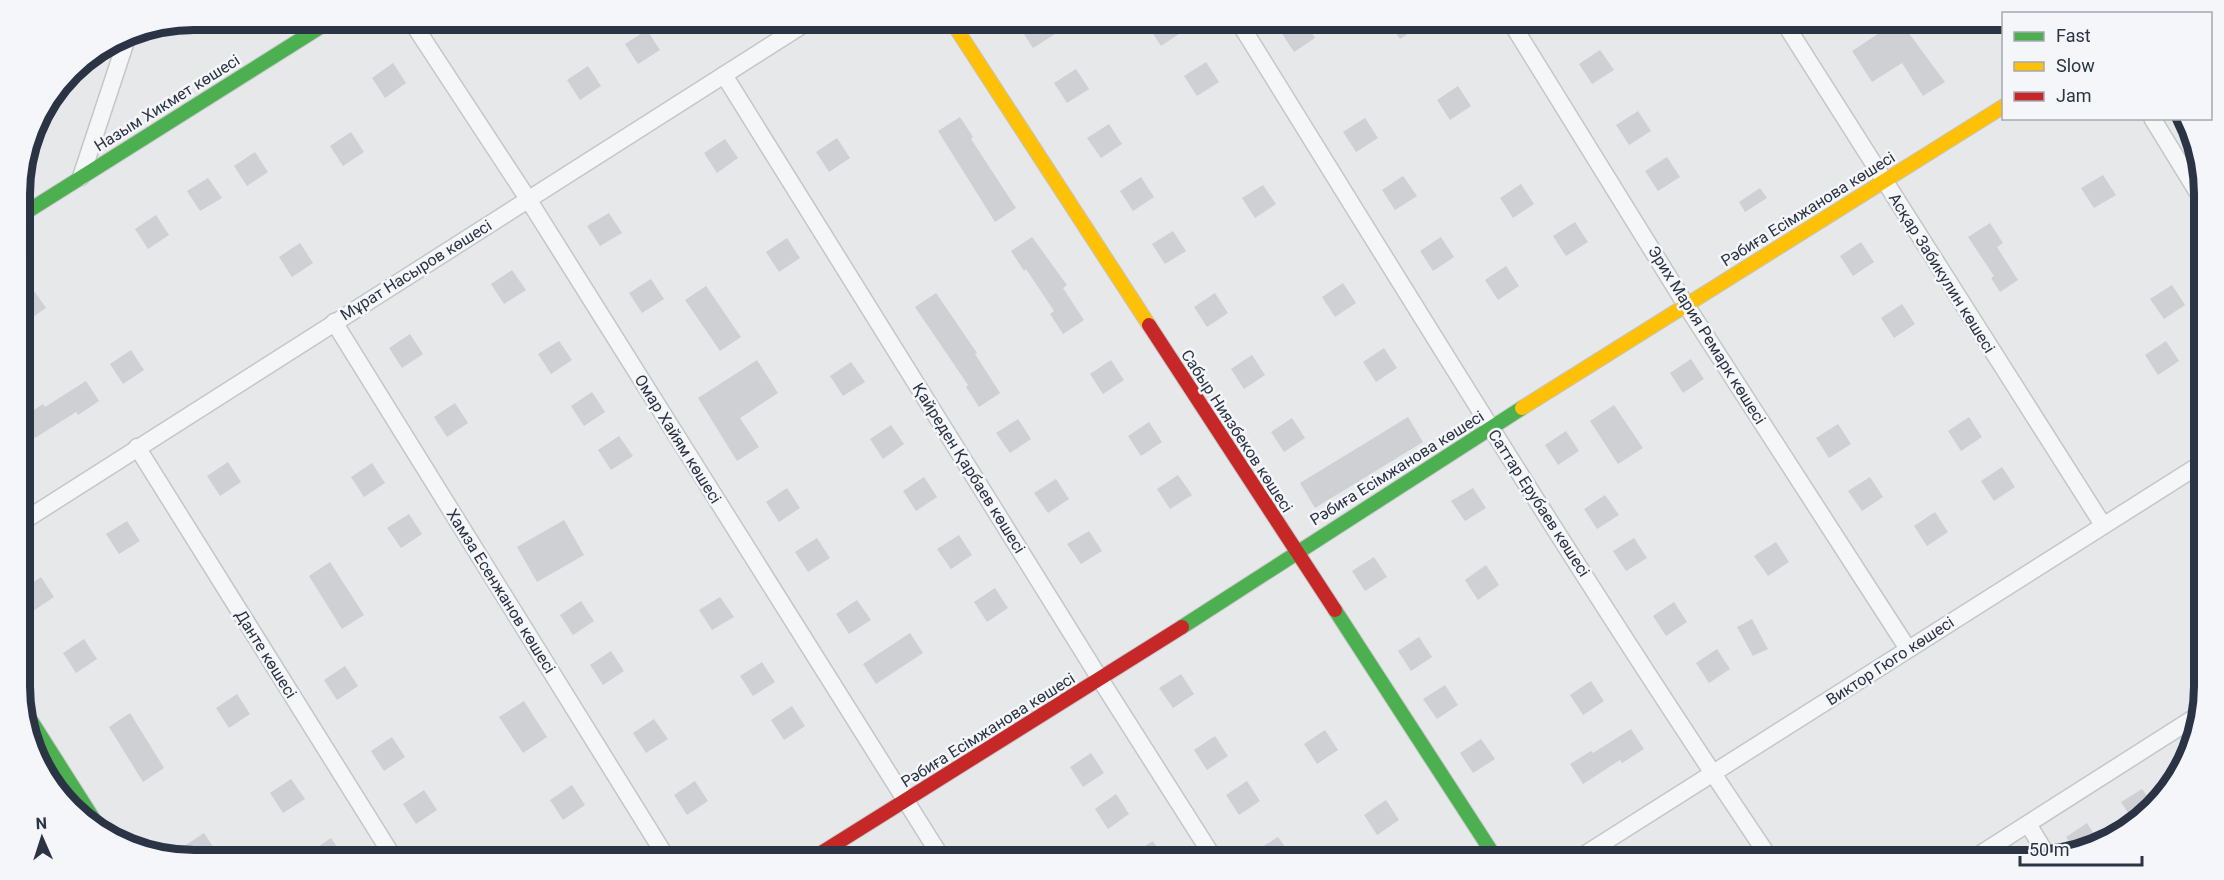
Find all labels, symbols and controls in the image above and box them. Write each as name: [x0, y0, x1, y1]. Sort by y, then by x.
legend: [2002, 12, 2212, 120]
text: Fast: [2056, 25, 2091, 46]
street label: Назым Хикмет көшесі: [91, 51, 243, 155]
text: Slow: [2056, 55, 2095, 76]
text: Jam: [2056, 85, 2092, 106]
street label: Рәбиға Есімжанова көшесі: [1718, 148, 1898, 270]
street label: Асқар Забикулин көшесі: [1885, 190, 1999, 356]
street label: Мұрат Насыров көшесі: [337, 216, 495, 324]
street label: Эрих Мария Ремарк көшесі: [1644, 242, 1770, 428]
street label: Сабыр Ниязбеков көшесі: [1177, 346, 1297, 516]
street label: Омар Хайям көшесі: [631, 371, 725, 507]
street label: Қайреден Қарбаев көшесі: [909, 379, 1029, 557]
street label: Рәбиға Есімжанова көшесі: [1307, 407, 1487, 529]
street label: Саттар Ерубаев көшесі: [1484, 426, 1594, 580]
street label: Хамза Есенжанов көшесі: [443, 505, 559, 677]
street label: Данте көшесі: [231, 606, 301, 702]
street label: Виктор Гюго көшесі: [1823, 613, 1957, 709]
street label: Рәбиға Есімжанова көшесі: [898, 669, 1078, 791]
north arrow: [12, 808, 72, 868]
text: N: [35, 814, 47, 833]
scale bar: [2020, 829, 2142, 867]
text: 50 m: [2029, 839, 2069, 860]

